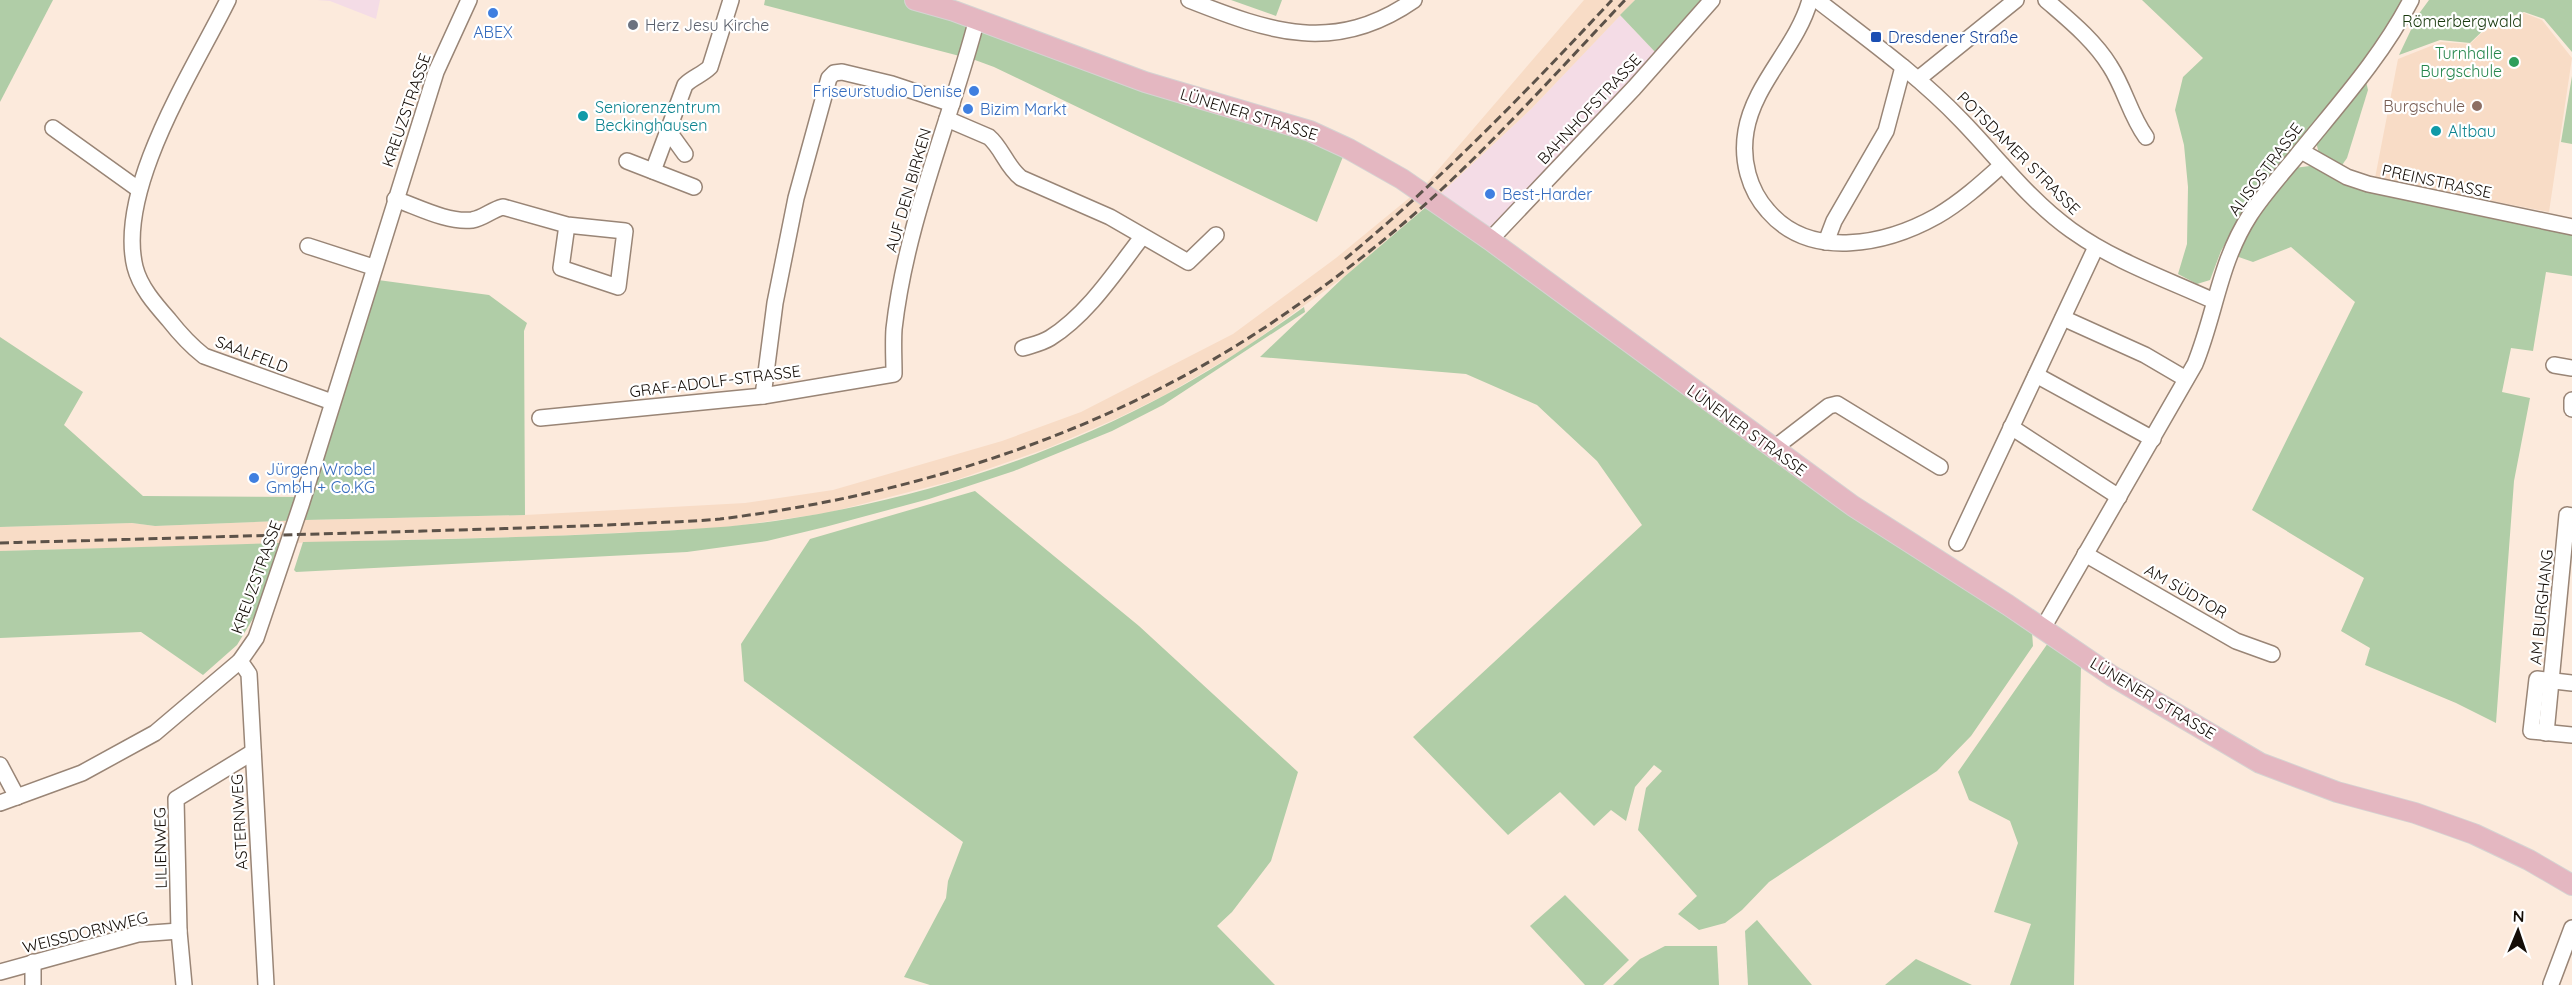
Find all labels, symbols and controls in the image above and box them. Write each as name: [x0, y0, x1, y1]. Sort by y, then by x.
marker: ABEX: [486, 6, 500, 20]
park label: Römerbergwald: [2402, 11, 2522, 31]
place label: Herz Jesu Kirche: [645, 15, 769, 35]
marker: Herz Jesu Kirche: [626, 18, 640, 32]
place label: ABEX: [473, 22, 513, 42]
place label: Dresdener Straße: [1888, 27, 2018, 47]
marker: Dresdener Straße: [1869, 30, 1883, 44]
place label: Turnhalle Burgschule: [2420, 43, 2502, 81]
street label: KREUZSTRASSE: [377, 50, 435, 170]
street label: BAHNHOFSTRASSE: [1533, 50, 1645, 168]
marker: Turnhalle Burgschule: [2507, 55, 2521, 69]
place label: Friseurstudio Denise: [813, 81, 962, 101]
marker: Friseurstudio Denise: [967, 84, 981, 98]
street label: LÜNENER STRASSE: [1178, 84, 1320, 144]
street label: POTSDAMER STRASSE: [1953, 87, 2085, 219]
place label: Burgschule: [2383, 96, 2465, 116]
place label: Seniorenzentrum Beckinghausen: [595, 97, 721, 135]
place label: Bizim Markt: [980, 99, 1067, 119]
marker: Burgschule: [2470, 99, 2484, 113]
marker: Bizim Markt: [961, 102, 975, 116]
marker: Seniorenzentrum Beckinghausen: [576, 109, 590, 123]
street label: ALISOSTRASSE: [2224, 119, 2306, 219]
place label: Altbau: [2448, 121, 2496, 141]
marker: Altbau: [2429, 124, 2443, 138]
street label: AUF DEN BIRKEN: [881, 126, 935, 254]
street label: PREINSTRASSE: [2380, 160, 2494, 202]
place label: Best-Harder: [1502, 184, 1593, 204]
marker: Best-Harder: [1483, 187, 1497, 201]
street label: SAALFELD: [213, 331, 291, 377]
street label: GRAF-ADOLF-STRASSE: [628, 361, 802, 401]
street label: LÜNENER STRASSE: [1683, 380, 1811, 480]
place label: Jürgen Wrobel GmbH + Co.KG: [266, 459, 376, 497]
marker: Jürgen Wrobel GmbH + Co.KG: [247, 471, 261, 485]
street label: KREUZSTRASSE: [226, 518, 286, 636]
street label: AM BURGHANG: [2525, 548, 2557, 666]
street label: AM SÜDTOR: [2141, 559, 2231, 623]
street label: LÜNENER STRASSE: [2087, 653, 2219, 743]
street label: ASTERNWEG: [226, 773, 252, 871]
street label: LILIENWEG: [149, 807, 171, 889]
north arrow: [2488, 901, 2548, 961]
text: N: [2512, 906, 2525, 926]
street label: WEISSDORNWEG: [20, 907, 150, 957]

